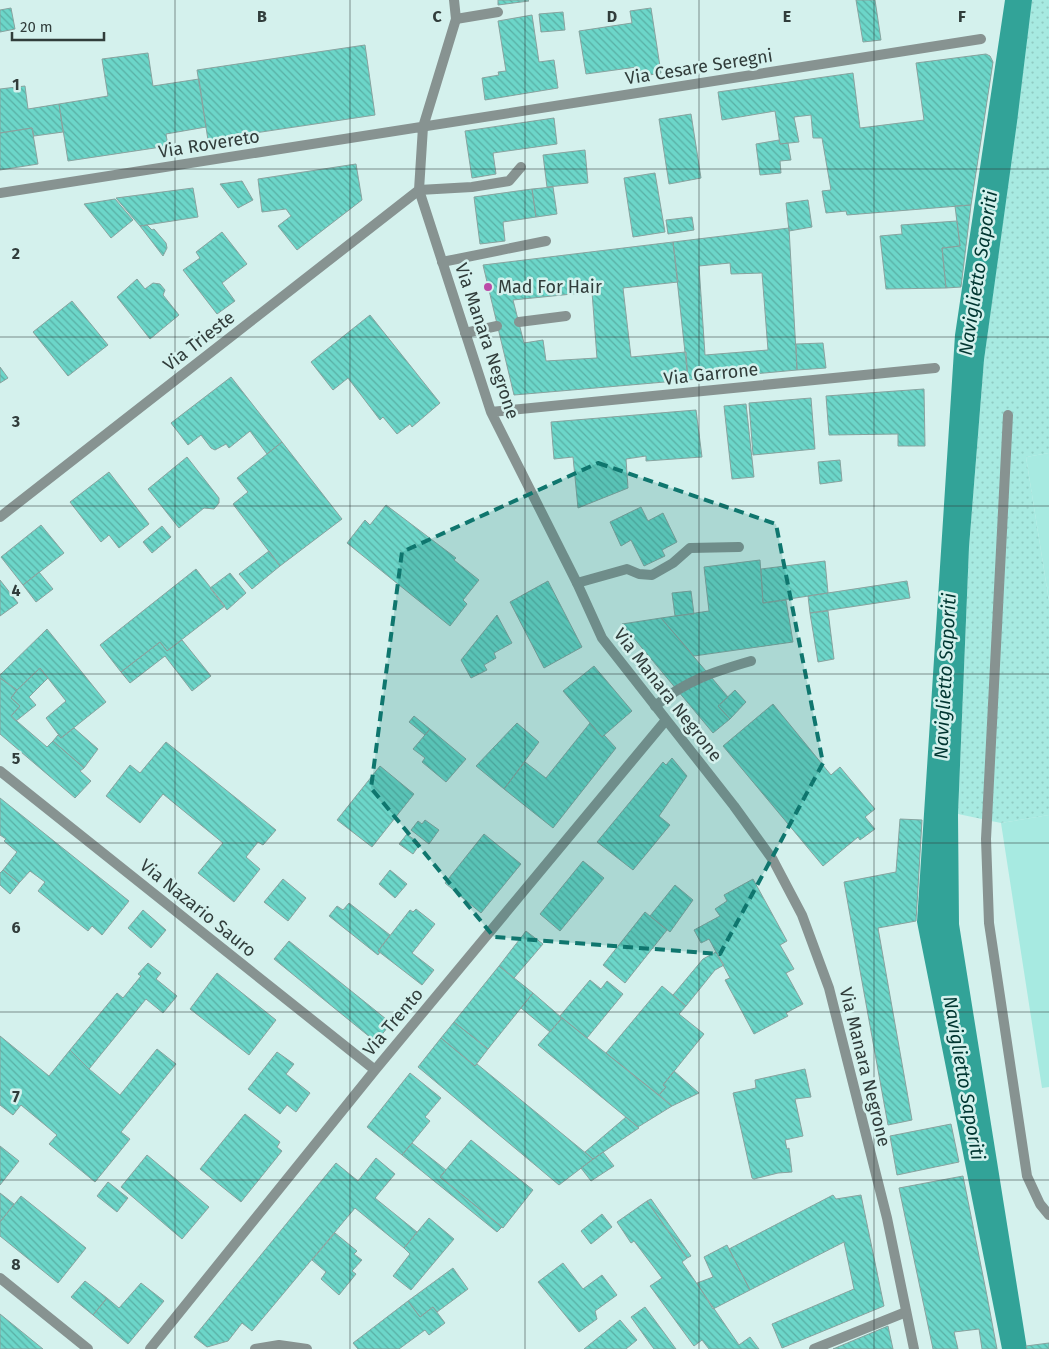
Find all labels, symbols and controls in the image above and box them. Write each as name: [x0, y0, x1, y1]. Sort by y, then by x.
text: B: [257, 7, 267, 26]
text: C: [432, 7, 442, 26]
text: D: [607, 7, 617, 26]
text: E: [783, 7, 791, 26]
text: F: [958, 7, 966, 26]
scale bar: [12, 10, 105, 42]
text: 20 m: [20, 18, 53, 36]
street label: Via Cesare Seregni: [624, 44, 774, 90]
text: 1: [12, 75, 20, 94]
street label: Via Rovereto: [157, 125, 261, 163]
water label: Naviglietto Saporiti: [954, 188, 1002, 357]
text: 2: [12, 244, 20, 263]
street label: Via Manara Negrone: [450, 260, 524, 422]
place label: Mad For Hair: [498, 276, 602, 298]
marker: Mad For Hair: [482, 281, 494, 293]
street label: Via Trieste: [159, 306, 239, 376]
street label: Via Garrone: [663, 358, 759, 390]
text: 3: [11, 412, 20, 431]
text: 4: [11, 581, 21, 600]
water label: Naviglietto Saporiti: [929, 592, 961, 760]
street label: Via Manara Negrone: [609, 624, 727, 766]
text: 5: [12, 749, 21, 768]
street label: Via Nazario Sauro: [135, 854, 261, 962]
text: 6: [11, 918, 21, 937]
street label: Via Trento: [358, 984, 428, 1060]
street label: Via Manara Negrone: [835, 985, 895, 1149]
water label: Naviglietto Saporiti: [938, 994, 990, 1163]
text: 7: [12, 1087, 20, 1106]
text: 8: [11, 1255, 21, 1274]

